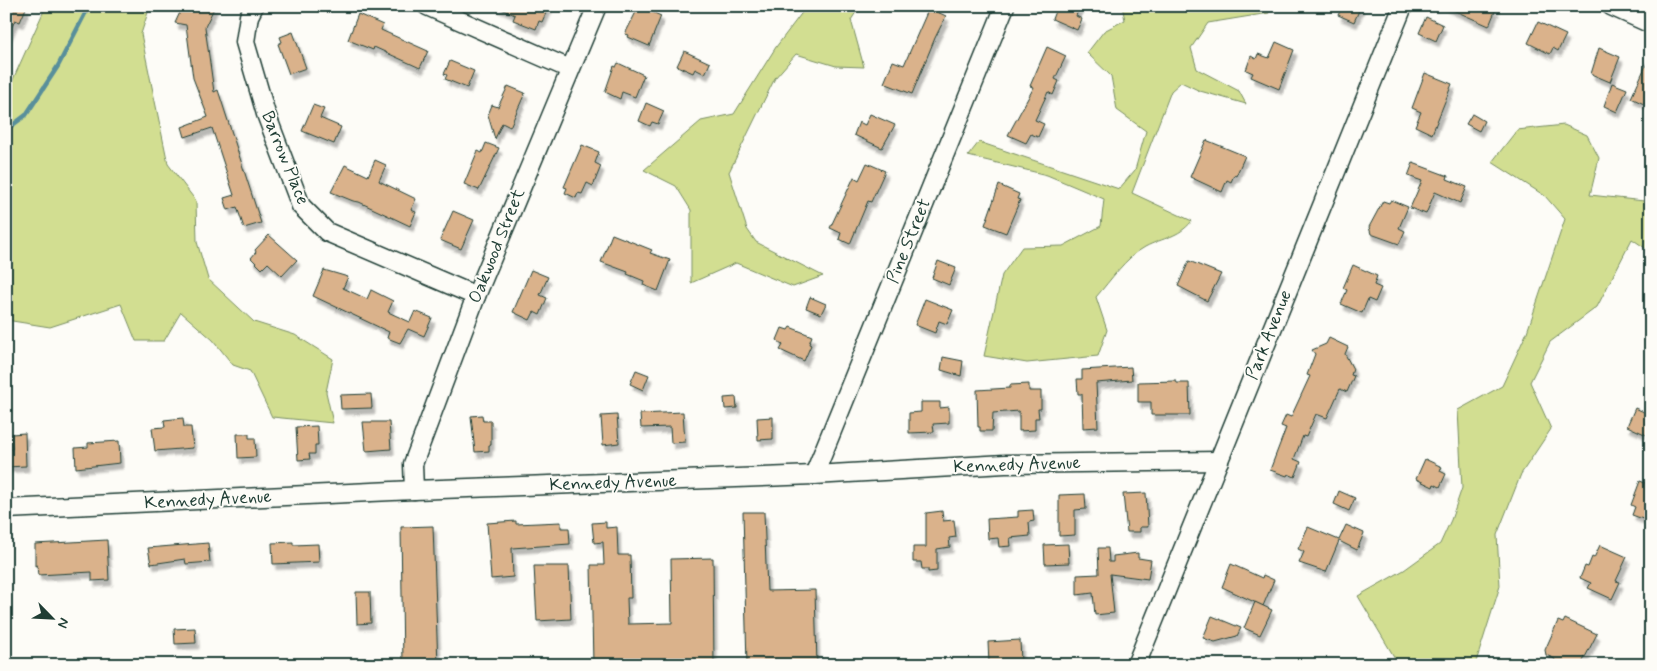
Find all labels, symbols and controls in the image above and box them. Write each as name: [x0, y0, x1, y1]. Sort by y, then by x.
street label: Barrow Place: [255, 108, 315, 208]
street label: Oakwood Street: [463, 185, 531, 307]
street label: Pine Street: [881, 195, 937, 287]
street label: Park Avenue: [1240, 287, 1298, 383]
street label: Kennedy Avenue: [953, 451, 1081, 479]
street label: Kennedy Avenue: [549, 469, 677, 497]
street label: Kennedy Avenue: [144, 485, 272, 515]
north arrow: [28, 594, 78, 644]
text: N: [53, 615, 73, 631]

